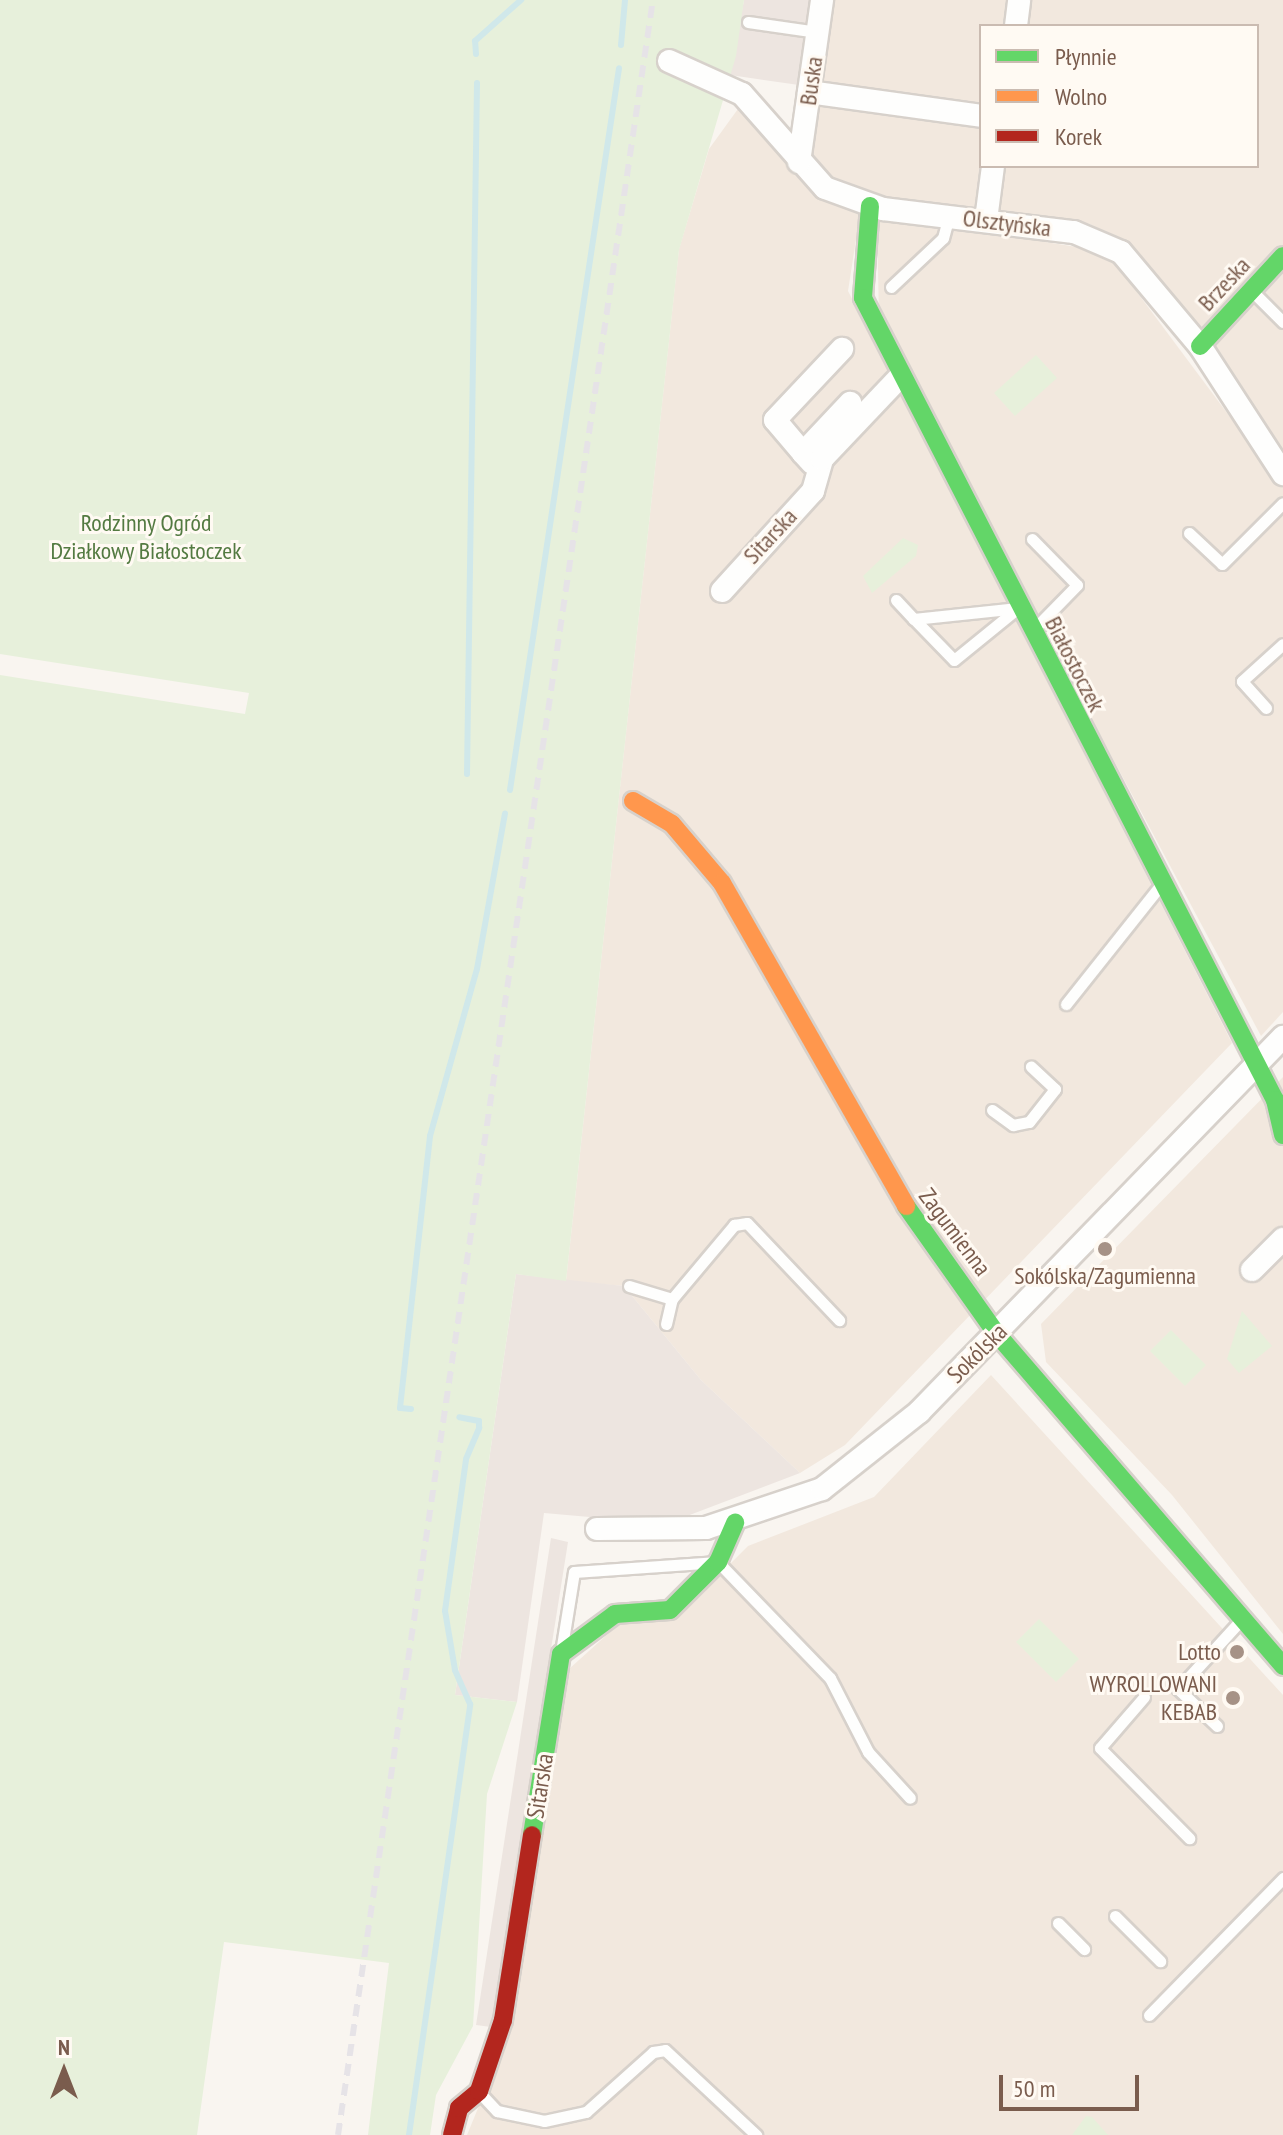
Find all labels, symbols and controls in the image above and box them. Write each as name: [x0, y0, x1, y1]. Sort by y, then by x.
legend: [979, 24, 1259, 168]
text: Płynnie: [1055, 41, 1117, 72]
street label: Buska: [793, 55, 829, 107]
text: Wolno: [1055, 81, 1107, 112]
text: Korek: [1055, 121, 1102, 152]
street label: Olsztyńska: [961, 203, 1053, 243]
street label: Brzeska: [1192, 251, 1256, 317]
street label: Sitarska: [737, 502, 803, 570]
park label: Rodzinny Ogród Działkowy Białostoczek: [50, 509, 242, 565]
street label: Białostoczek: [1039, 612, 1111, 716]
street label: Zagumienna: [913, 1183, 997, 1281]
marker: Sokólska/Zagumienna: [1096, 1240, 1114, 1258]
place label: Sokólska/Zagumienna: [1014, 1262, 1196, 1290]
street label: Sokólska: [941, 1317, 1013, 1389]
place label: Lotto: [1178, 1638, 1221, 1666]
marker: Lotto: [1228, 1643, 1246, 1661]
place label: WYROLLOWANI KEBAB: [1089, 1670, 1217, 1726]
marker: WYROLLOWANI KEBAB: [1224, 1689, 1242, 1707]
street label: Sitarska: [521, 1752, 559, 1820]
north arrow: [24, 2031, 104, 2111]
text: N: [58, 2033, 70, 2061]
scale bar: [1003, 2059, 1143, 2109]
text: 50 m: [1013, 2073, 1055, 2104]

